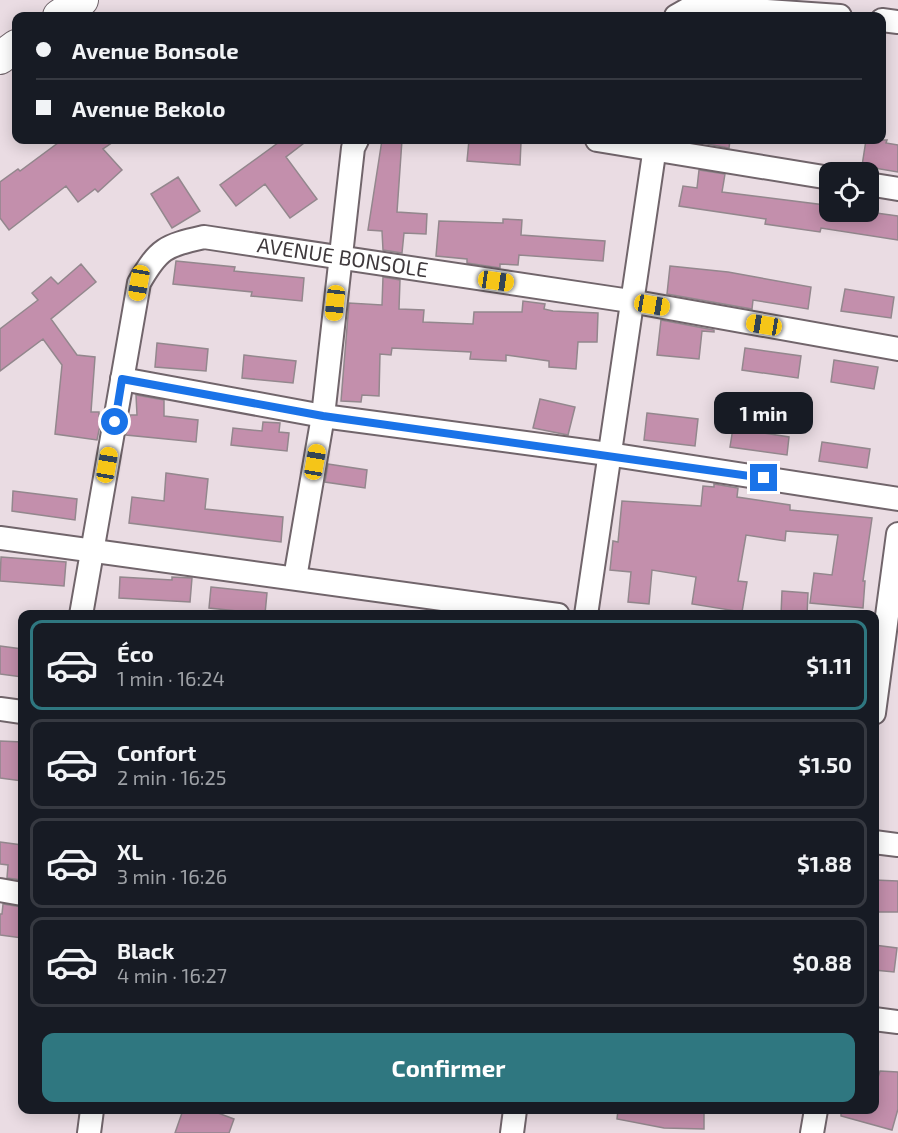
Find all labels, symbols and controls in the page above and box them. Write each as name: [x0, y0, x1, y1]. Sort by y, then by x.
text: Avenue Bonsole: [72, 37, 239, 63]
text: Avenue Bekolo: [72, 95, 226, 121]
map controls: [819, 162, 879, 222]
button: locate: [819, 162, 879, 222]
street label: AVENUE BONSOLE: [256, 231, 430, 282]
car: [127, 264, 151, 302]
car: [477, 270, 515, 292]
car: [324, 284, 346, 322]
car: [633, 293, 671, 317]
car: [745, 313, 783, 337]
callout: 1 min: [714, 391, 813, 433]
text: 1 min: [739, 401, 788, 425]
route start: [101, 408, 128, 435]
car: [303, 443, 327, 481]
car: [95, 446, 119, 484]
route end: [750, 464, 777, 491]
icon: car: [45, 638, 99, 692]
text: Éco: [117, 640, 154, 666]
text: $1.11: [806, 652, 852, 678]
text: 1 min · 16:24: [117, 666, 225, 690]
icon: car: [45, 737, 99, 791]
text: Confort: [117, 739, 196, 765]
text: $1.50: [798, 751, 852, 777]
text: 2 min · 16:25: [117, 765, 227, 789]
icon: car: [45, 836, 99, 890]
text: XL: [117, 838, 143, 864]
text: $1.88: [797, 850, 852, 876]
text: 3 min · 16:26: [117, 864, 227, 888]
icon: car: [45, 935, 99, 989]
text: Black: [117, 937, 174, 963]
text: $0.88: [793, 949, 852, 975]
text: 4 min · 16:27: [117, 963, 227, 987]
button: Confirmer: [42, 1033, 855, 1102]

